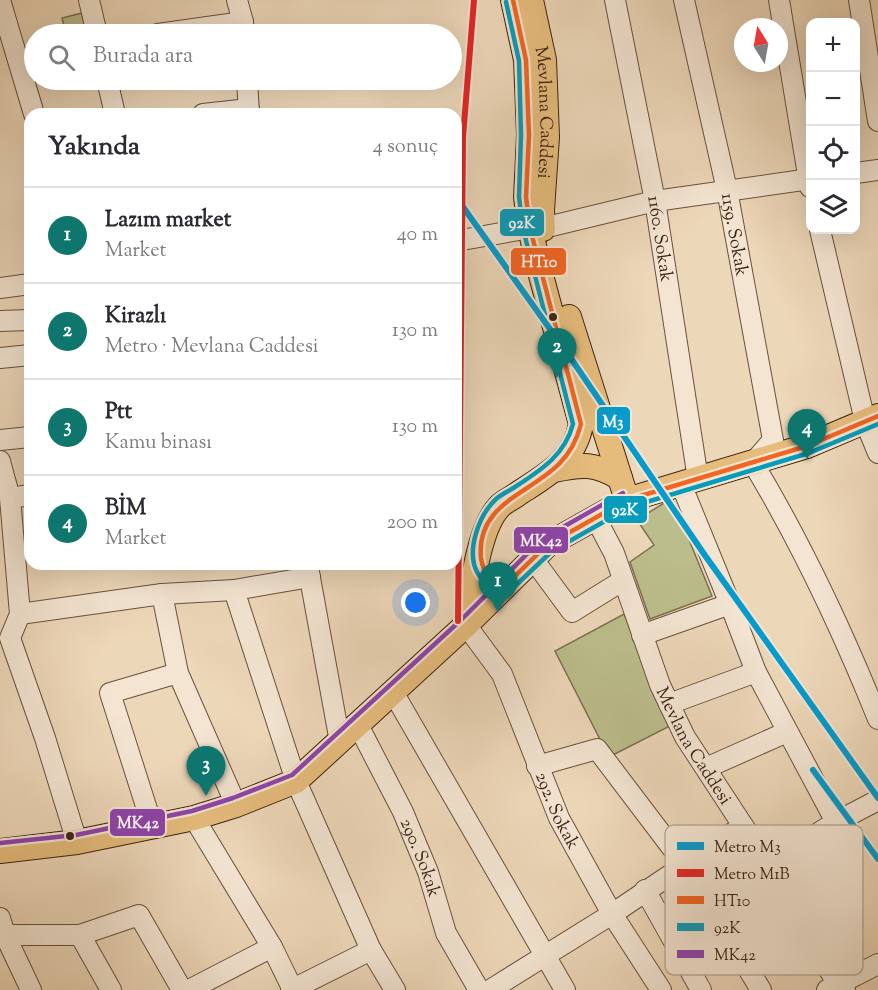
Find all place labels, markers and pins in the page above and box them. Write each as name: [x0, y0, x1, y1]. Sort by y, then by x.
unlabelled marker: [547, 311, 559, 323]
pin: 2: [538, 328, 576, 378]
pin: 4: [788, 410, 826, 459]
pin: 1: [478, 562, 518, 612]
pin: 3: [186, 746, 226, 796]
unlabelled marker: [64, 830, 76, 842]

